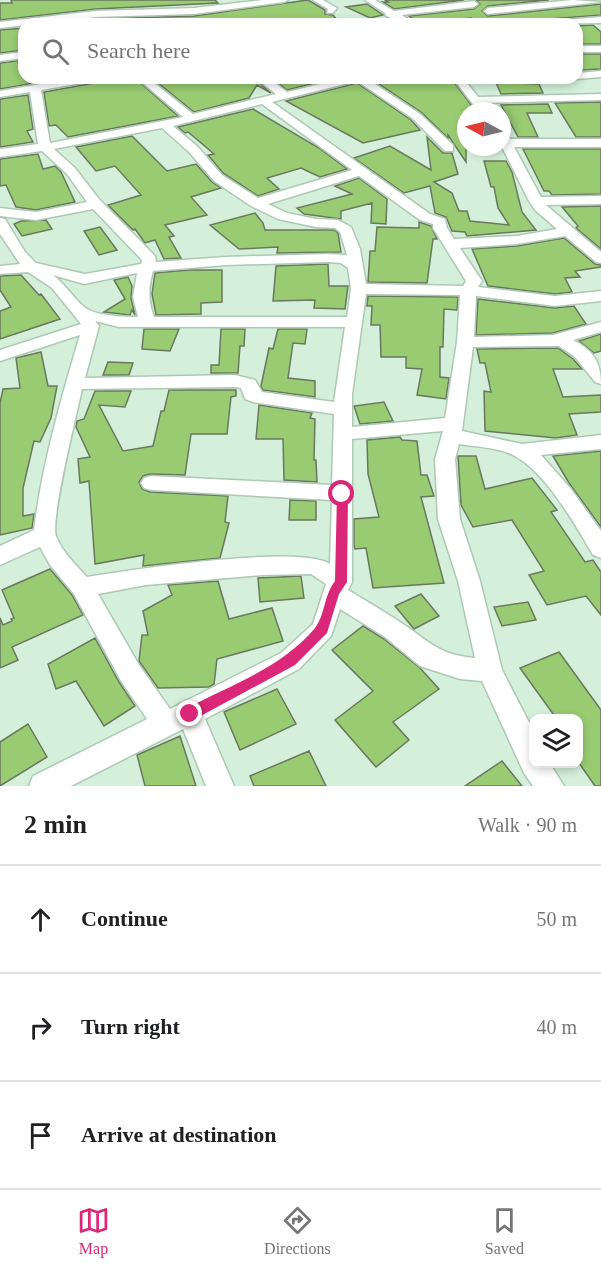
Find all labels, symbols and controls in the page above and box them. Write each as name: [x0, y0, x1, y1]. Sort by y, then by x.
search box: [18, 18, 583, 84]
icon: search: [39, 35, 72, 68]
text: Search here: [87, 38, 190, 63]
north arrow: [457, 102, 511, 156]
route start: [328, 480, 354, 506]
route end: [176, 700, 202, 726]
map controls: [529, 714, 583, 768]
button: layers: [529, 714, 583, 768]
text: 2 min: [24, 810, 87, 839]
text: Walk · 90 m: [478, 814, 577, 836]
icon: ahead: [24, 903, 57, 936]
text: Continue: [81, 906, 168, 931]
text: 50 m: [536, 908, 577, 930]
icon: right: [24, 1011, 57, 1044]
text: Turn right: [81, 1014, 180, 1039]
text: 40 m: [536, 1016, 577, 1038]
icon: arrive: [24, 1119, 57, 1152]
text: Arrive at destination: [81, 1122, 277, 1147]
tab: Map: [77, 1204, 110, 1258]
tab: Directions: [264, 1204, 331, 1258]
tab: Saved: [485, 1204, 524, 1258]

